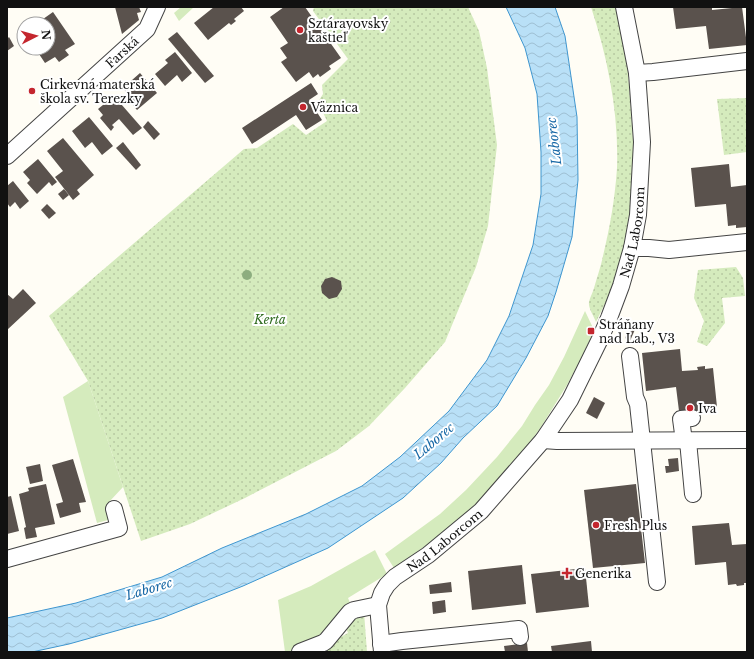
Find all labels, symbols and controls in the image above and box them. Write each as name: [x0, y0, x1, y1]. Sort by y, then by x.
north arrow: [16, 16, 56, 56]
place label: Sztárayovský kaštieľ: [308, 16, 389, 45]
marker: Sztárayovský kaštieľ: [295, 25, 305, 35]
text: N: [38, 29, 54, 41]
street label: Farská: [102, 33, 142, 71]
place label: Cirkevná materská škola sv. Terezky: [40, 77, 155, 106]
marker: Cirkevná materská škola sv. Terezky: [27, 86, 37, 96]
place label: Väznica: [310, 100, 358, 115]
marker: Väznica: [298, 102, 308, 112]
water label: Laborec: [543, 116, 565, 167]
street label: Nad Laborcom: [616, 186, 647, 279]
park label: Kerta: [253, 312, 286, 327]
place label: Stráňany nad Lab., V3: [599, 317, 675, 346]
marker: Stráňany nad Lab., V3: [586, 326, 596, 336]
place label: Iva: [698, 401, 717, 416]
marker: Iva: [685, 403, 695, 413]
water label: Laborec: [409, 419, 458, 463]
street label: Nad Laborcom: [403, 506, 485, 575]
place label: Fresh Plus: [604, 518, 667, 533]
marker: Fresh Plus: [591, 520, 601, 530]
place label: Generika: [575, 566, 632, 581]
marker: Generika: [562, 568, 572, 578]
water label: Laborec: [123, 574, 175, 604]

